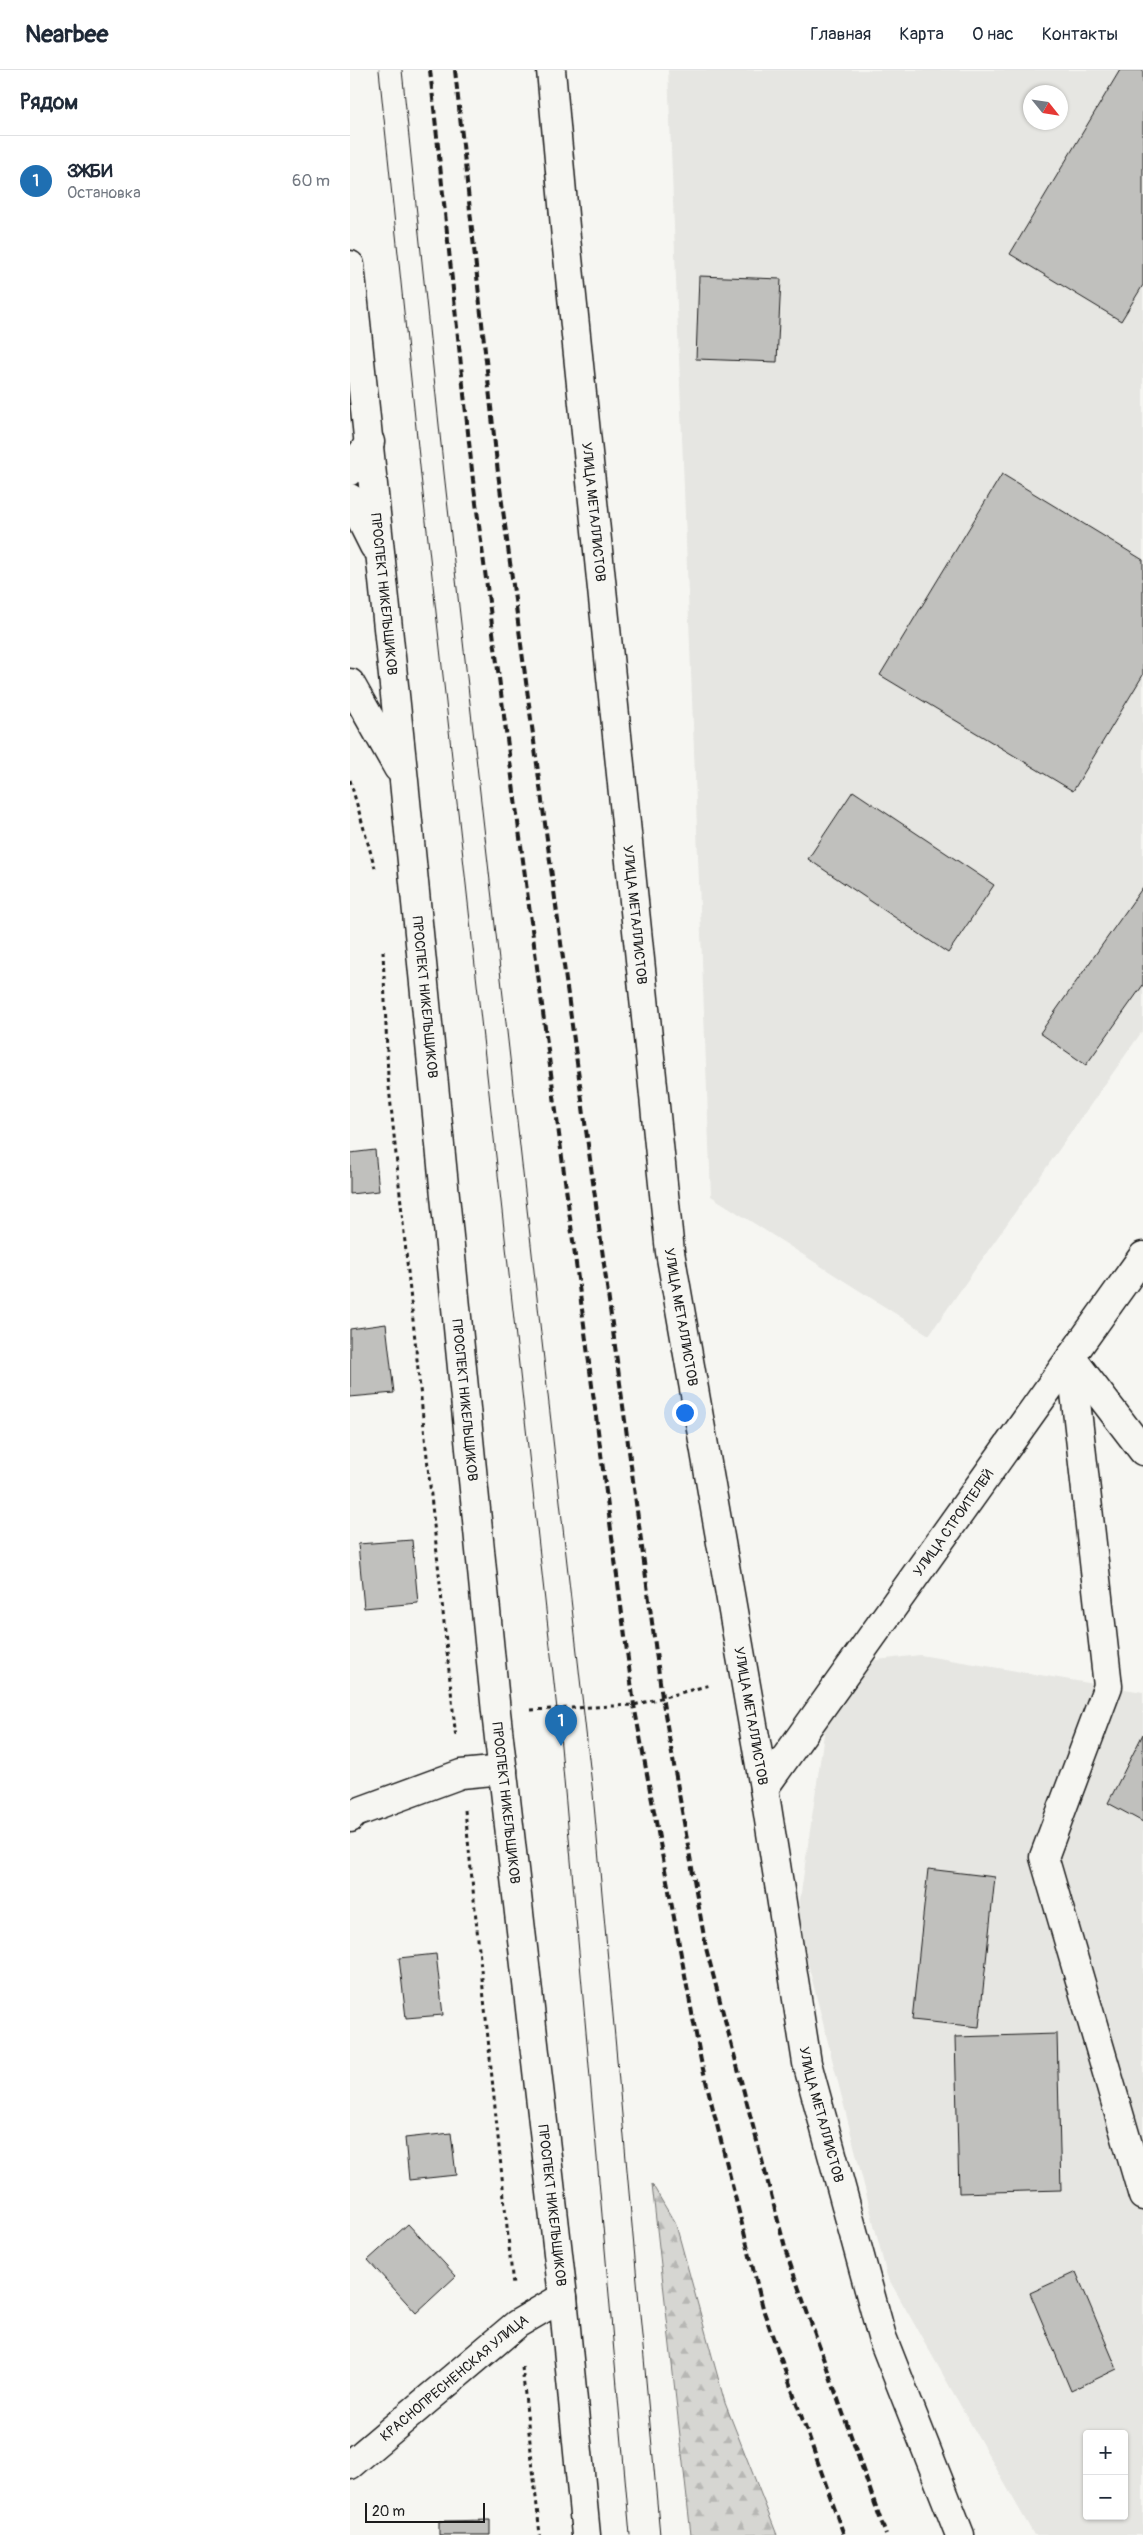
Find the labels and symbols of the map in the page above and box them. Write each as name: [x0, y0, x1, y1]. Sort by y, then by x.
north arrow: [1023, 85, 1068, 130]
street label: УЛИЦА МЕТАЛЛИСТОВ: [578, 441, 610, 582]
street label: ПРОСПЕКТ НИКЕЛЬЩИКОВ: [368, 512, 401, 676]
street label: УЛИЦА МЕТАЛЛИСТОВ: [620, 844, 651, 985]
street label: ПРОСПЕКТ НИКЕЛЬЩИКОВ: [409, 915, 442, 1079]
street label: УЛИЦА МЕТАЛЛИСТОВ: [661, 1247, 702, 1388]
street label: ПРОСПЕКТ НИКЕЛЬЩИКОВ: [449, 1318, 482, 1482]
your location: [672, 1400, 698, 1426]
street label: УЛИЦА СТРОИТЕЛЕЙ: [909, 1466, 997, 1579]
street label: УЛИЦА МЕТАЛЛИСТОВ: [731, 1646, 772, 1786]
pin: 1: [545, 1705, 577, 1746]
street label: ПРОСПЕКТ НИКЕЛЬЩИКОВ: [489, 1721, 524, 1885]
street label: УЛИЦА МЕТАЛЛИСТОВ: [796, 2045, 848, 2184]
street label: ПРОСПЕКТ НИКЕЛЬЩИКОВ: [535, 2124, 570, 2287]
street label: КРАСНОПРЕСНЕНСКАЯ УЛИЦА: [377, 2311, 531, 2444]
scale bar: [365, 2500, 485, 2523]

